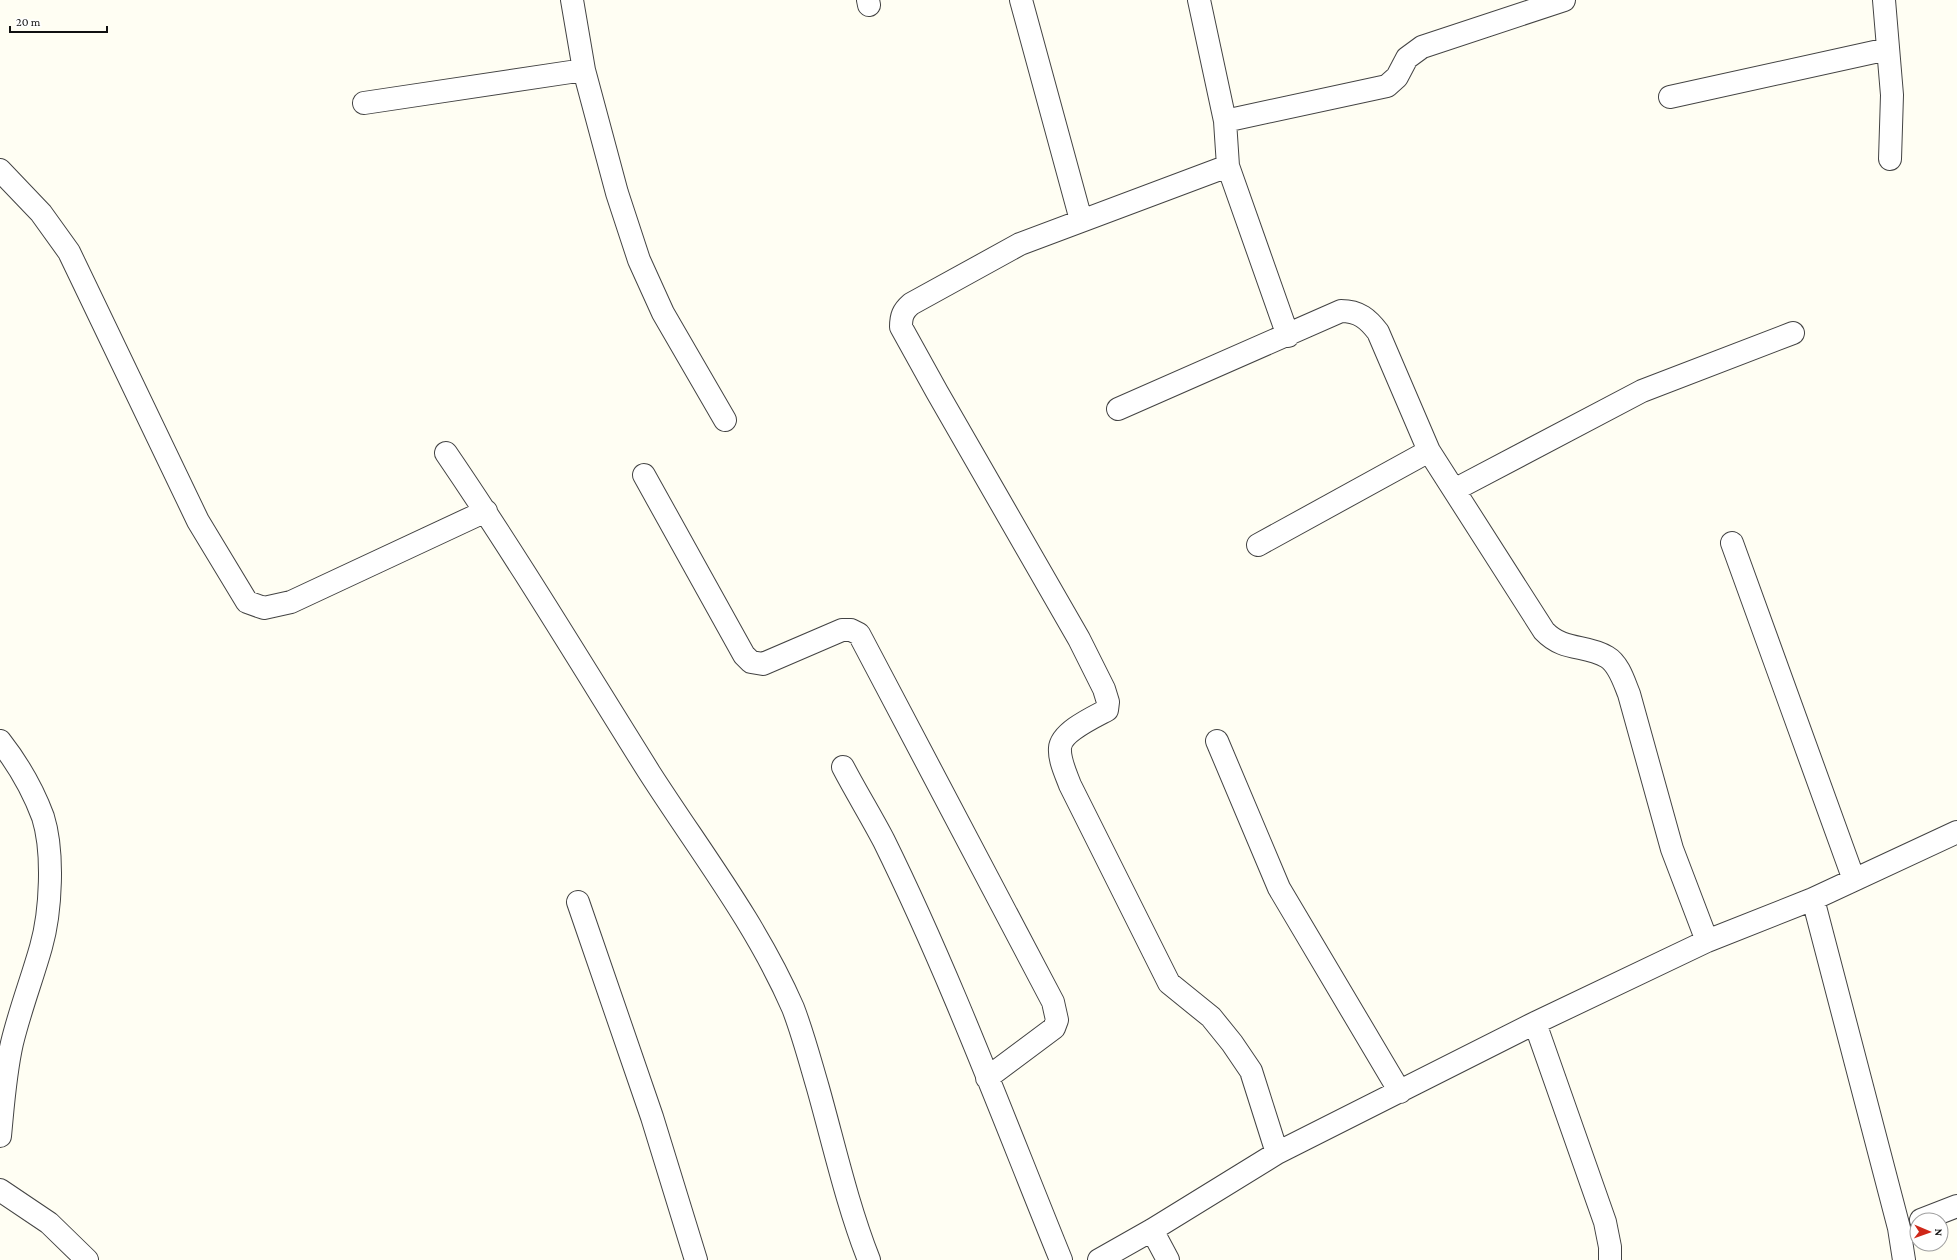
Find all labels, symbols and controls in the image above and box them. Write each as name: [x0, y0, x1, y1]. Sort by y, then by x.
scale bar: [10, 8, 107, 34]
text: 20 m: [16, 15, 41, 29]
north arrow: [1909, 1212, 1949, 1252]
text: N: [1933, 1228, 1945, 1237]

